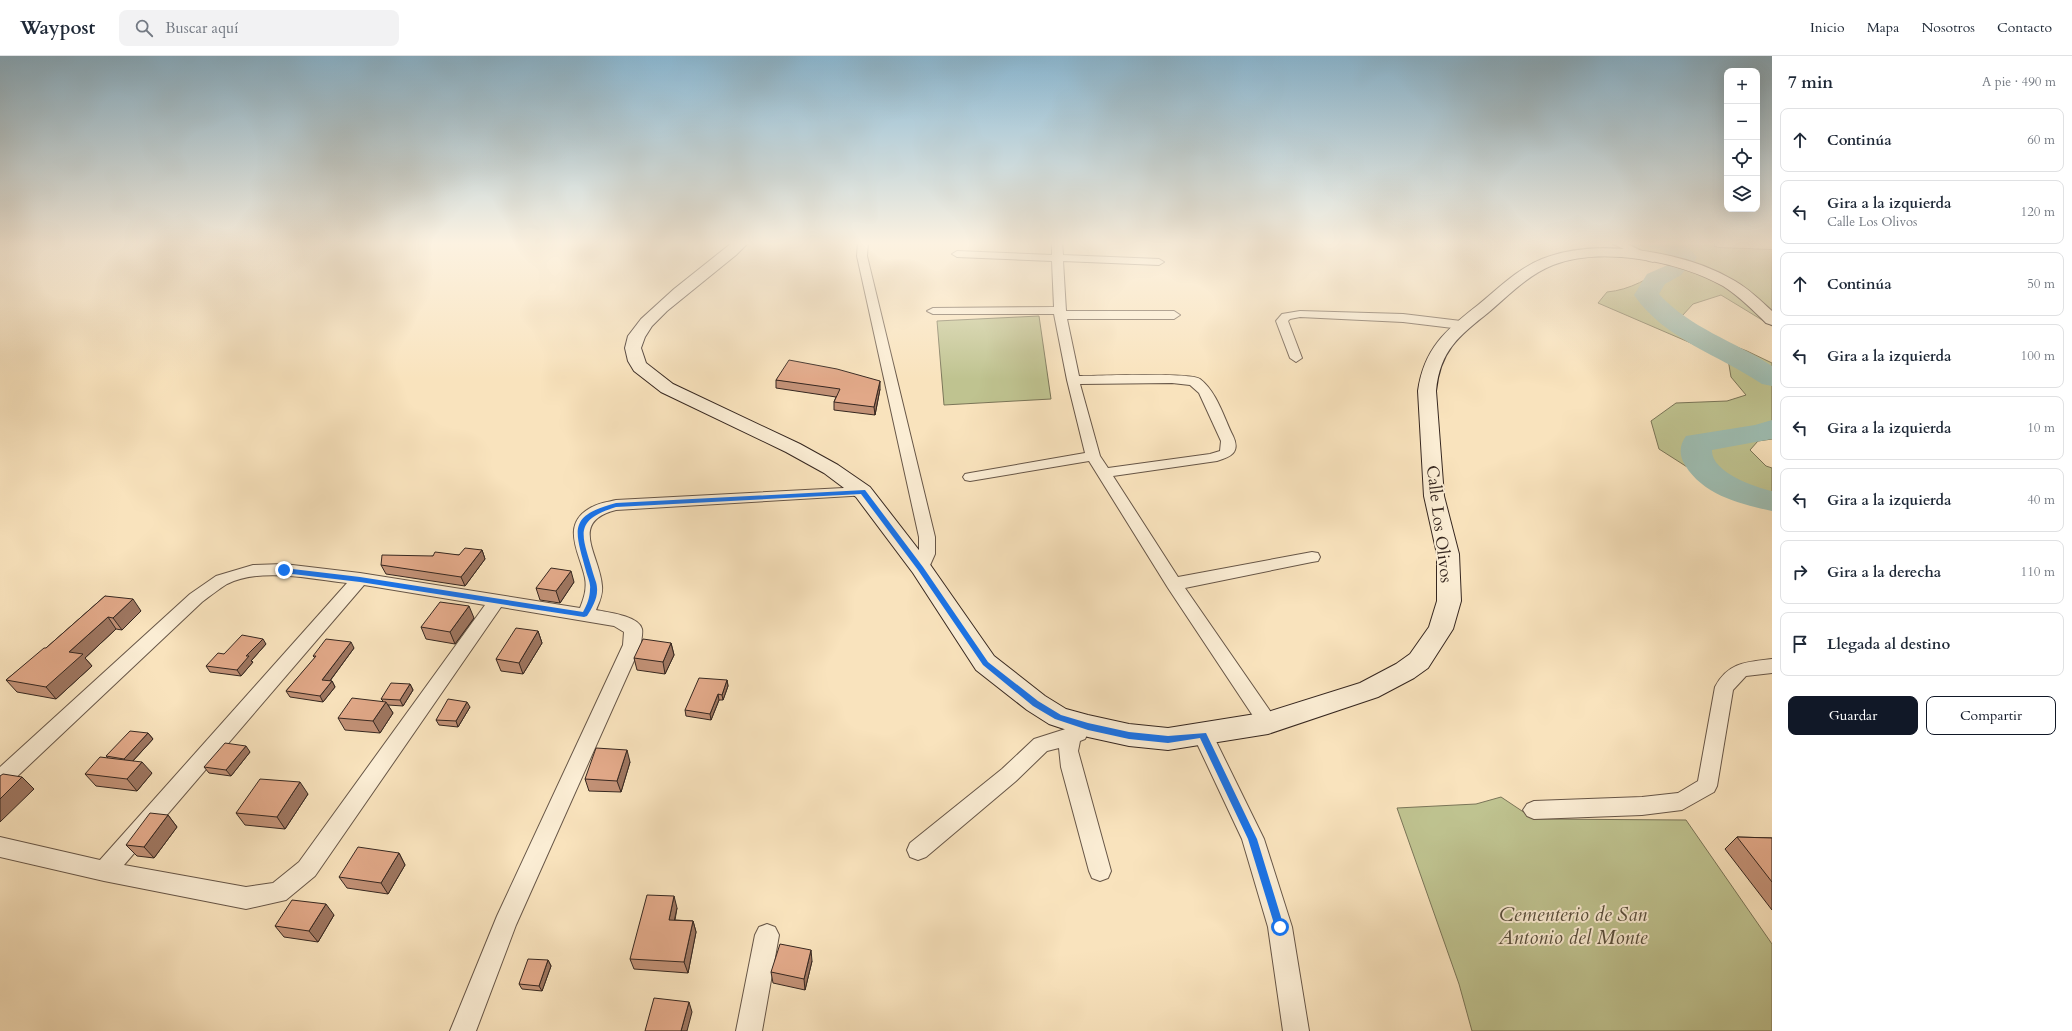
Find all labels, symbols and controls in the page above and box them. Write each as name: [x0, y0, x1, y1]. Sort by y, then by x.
search box: [119, 10, 399, 46]
text: Waypost: [20, 15, 95, 41]
icon: search: [133, 17, 155, 39]
text: Buscar aquí: [165, 18, 239, 38]
text: Inicio: [1810, 18, 1845, 37]
text: Mapa: [1867, 18, 1899, 37]
text: Nosotros: [1921, 18, 1975, 37]
text: Contacto: [1997, 18, 2052, 37]
map controls: [1724, 68, 1760, 212]
button: +: [1724, 68, 1760, 104]
text: 7 min: [1788, 71, 1833, 94]
text: A pie · 490 m: [1982, 73, 2056, 91]
button: −: [1724, 104, 1760, 140]
icon: ahead: [1789, 129, 1811, 151]
text: Continúa: [1827, 130, 1892, 150]
text: 60 m: [2027, 131, 2055, 149]
button: locate: [1724, 140, 1760, 176]
button: layers: [1724, 176, 1760, 212]
text: Gira a la izquierda: [1827, 193, 1951, 213]
icon: left: [1789, 201, 1811, 223]
text: 120 m: [2021, 203, 2055, 221]
text: Calle Los Olivos: [1827, 213, 1917, 231]
icon: ahead: [1789, 273, 1811, 295]
text: Continúa: [1827, 274, 1892, 294]
text: 50 m: [2027, 275, 2055, 293]
icon: left: [1789, 345, 1811, 367]
text: Gira a la izquierda: [1827, 346, 1951, 366]
text: 100 m: [2021, 347, 2055, 365]
icon: left: [1789, 417, 1811, 439]
text: Gira a la izquierda: [1827, 418, 1951, 438]
text: 10 m: [2027, 419, 2055, 437]
street label: Calle Los Olivos: [1421, 464, 1458, 584]
icon: left: [1789, 489, 1811, 511]
text: Gira a la izquierda: [1827, 490, 1951, 510]
text: 40 m: [2027, 491, 2055, 509]
route end: [275, 561, 293, 579]
icon: right: [1789, 561, 1811, 583]
text: Gira a la derecha: [1827, 562, 1941, 582]
text: 110 m: [2021, 563, 2055, 581]
icon: arrive: [1789, 633, 1811, 655]
text: Llegada al destino: [1827, 634, 1950, 654]
button: Guardar: [1788, 696, 1918, 735]
button: Compartir: [1926, 696, 2056, 735]
park label: Cementerio de San Antonio del Monte: [1497, 901, 1648, 951]
route start: [1271, 918, 1289, 936]

